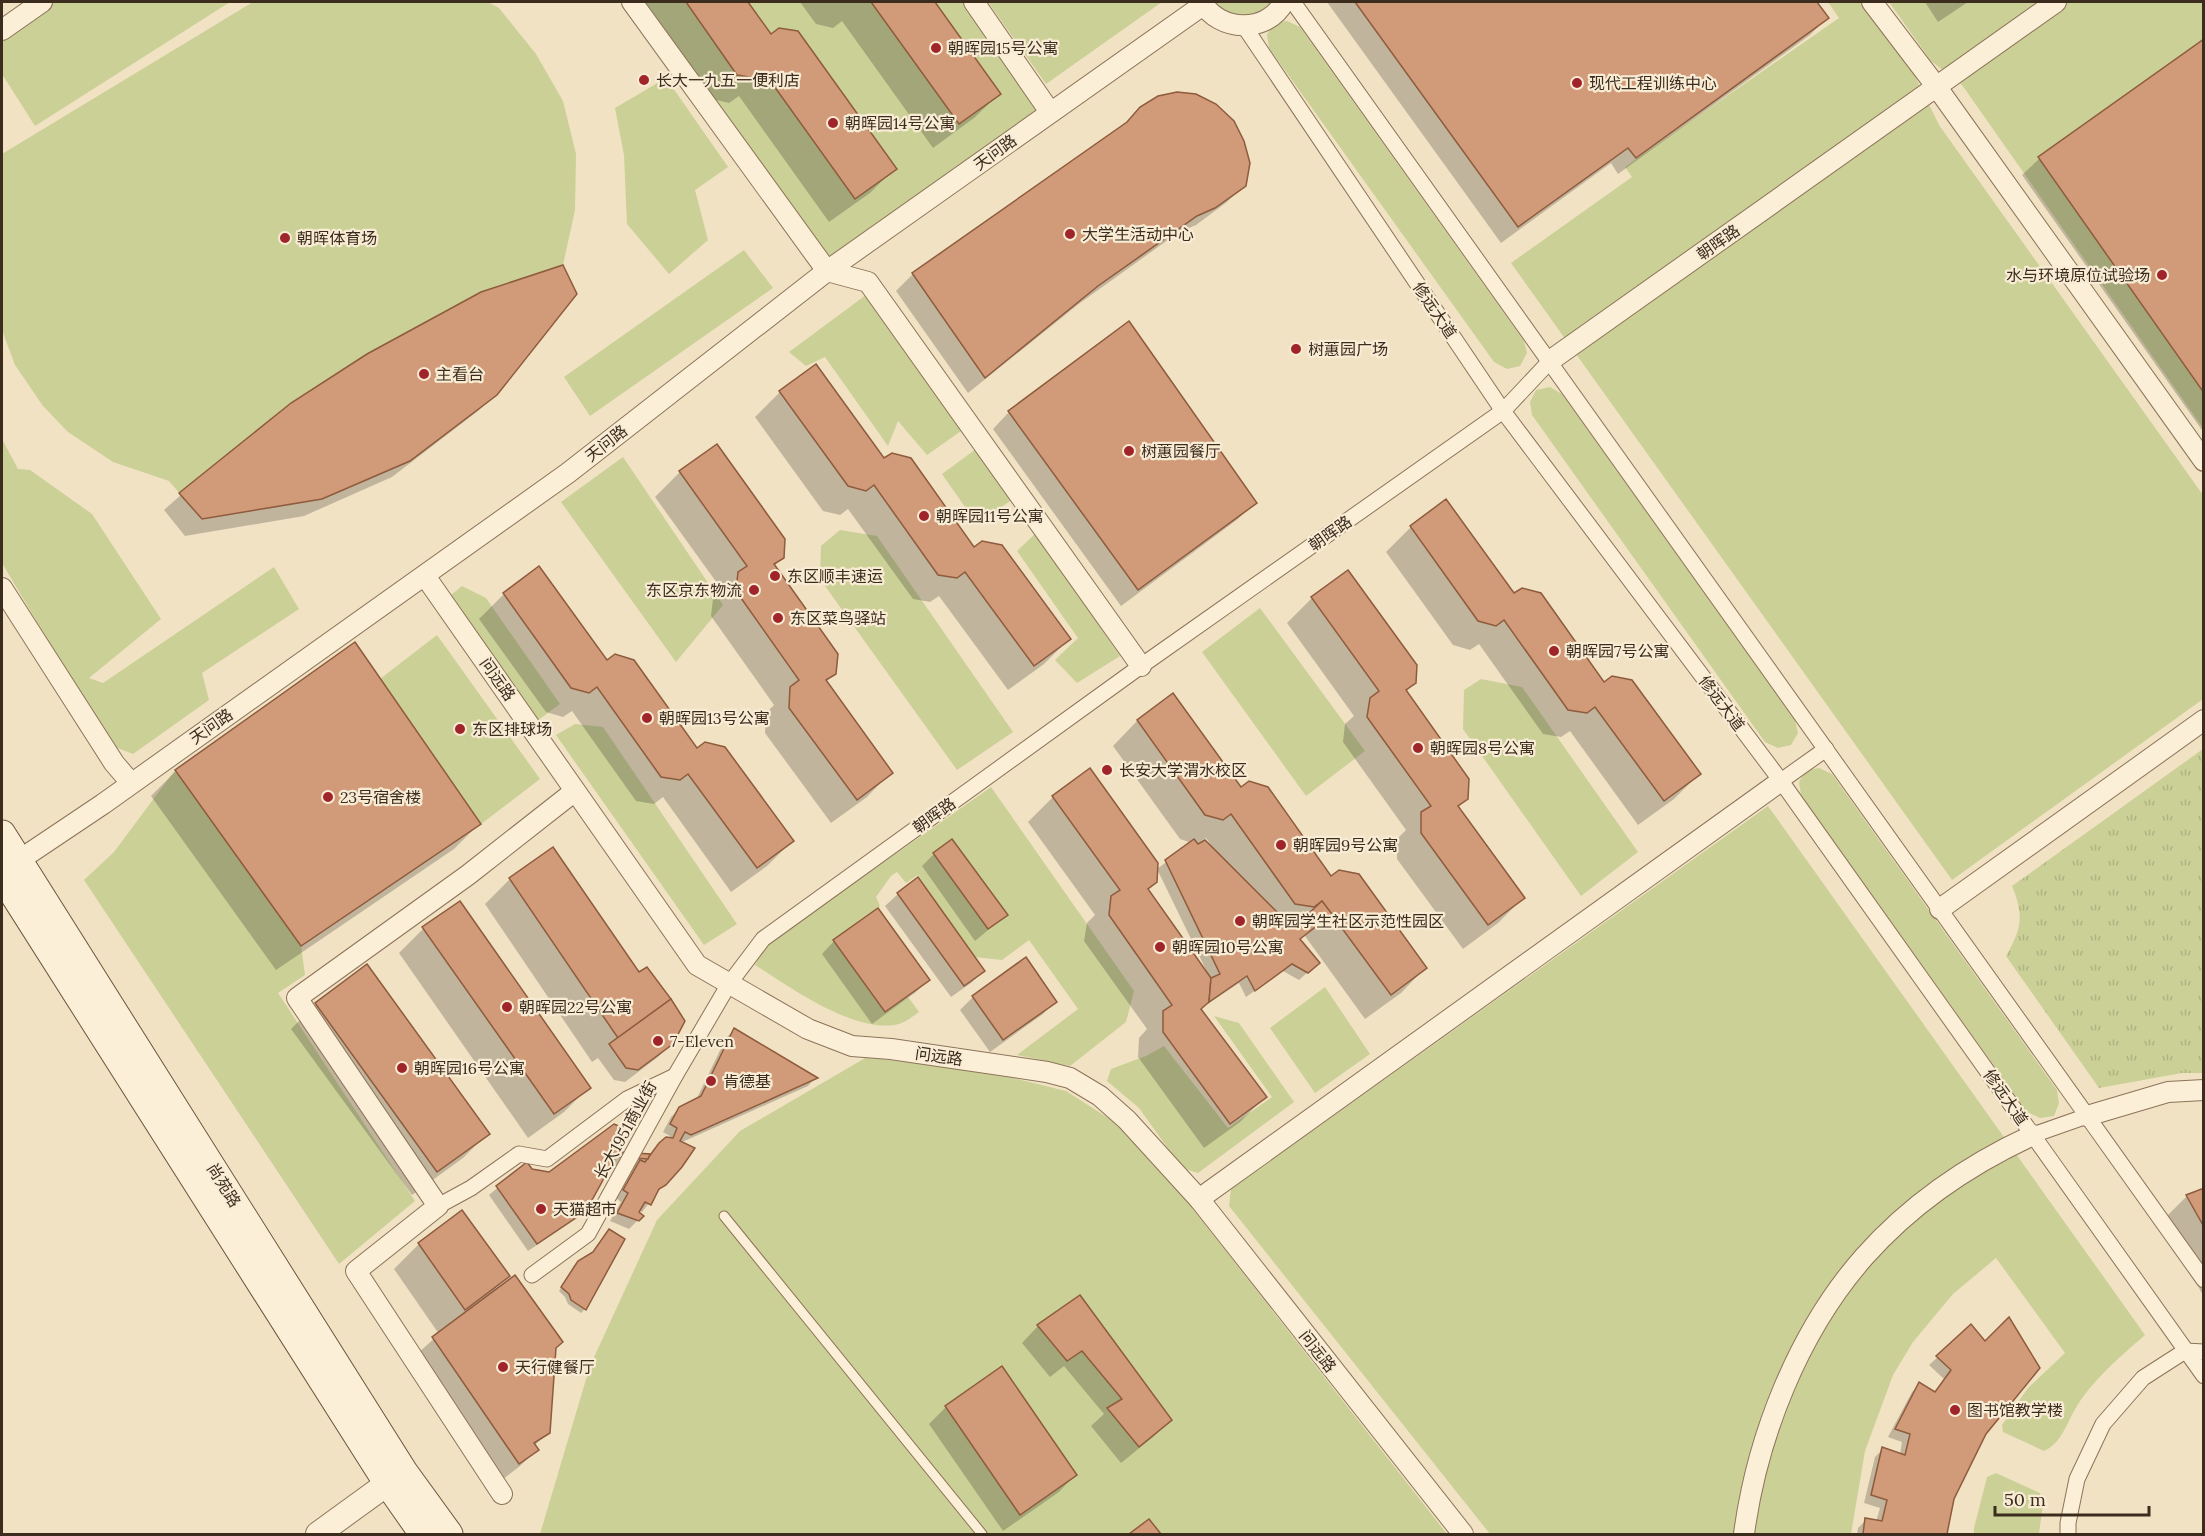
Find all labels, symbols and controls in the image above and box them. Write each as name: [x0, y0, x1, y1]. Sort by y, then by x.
place label: 朝晖园15号公寓: [948, 38, 1059, 58]
marker: 朝晖园15号公寓: [929, 41, 943, 55]
place label: 长大一九五一便利店: [656, 70, 800, 90]
marker: 长大一九五一便利店: [637, 73, 651, 87]
place label: 现代工程训练中心: [1589, 73, 1717, 93]
marker: 现代工程训练中心: [1570, 76, 1584, 90]
place label: 朝晖园14号公寓: [845, 113, 956, 133]
marker: 朝晖园14号公寓: [826, 116, 840, 130]
street label: 天问路: [970, 130, 1020, 174]
street label: 朝晖路: [1693, 220, 1743, 264]
place label: 大学生活动中心: [1082, 224, 1194, 244]
marker: 大学生活动中心: [1063, 227, 1077, 241]
place label: 朝晖体育场: [297, 228, 377, 248]
marker: 朝晖体育场: [278, 231, 292, 245]
place label: 水与环境原位试验场: [2006, 265, 2150, 285]
marker: 水与环境原位试验场: [2155, 268, 2169, 282]
street label: 修远大道: [1409, 278, 1461, 342]
place label: 树蕙园广场: [1308, 339, 1388, 359]
marker: 树蕙园广场: [1289, 342, 1303, 356]
place label: 主看台: [436, 364, 484, 384]
marker: 主看台: [417, 367, 431, 381]
street label: 天问路: [581, 420, 631, 466]
place label: 树蕙园餐厅: [1141, 441, 1221, 461]
marker: 树蕙园餐厅: [1122, 444, 1136, 458]
place label: 朝晖园11号公寓: [936, 506, 1044, 526]
marker: 朝晖园11号公寓: [917, 509, 931, 523]
street label: 朝晖路: [1305, 511, 1355, 555]
place label: 东区顺丰速运: [787, 566, 883, 586]
marker: 东区顺丰速运: [768, 569, 782, 583]
place label: 东区京东物流: [646, 580, 742, 600]
marker: 东区京东物流: [747, 583, 761, 597]
place label: 东区菜鸟驿站: [790, 608, 886, 628]
marker: 东区菜鸟驿站: [771, 611, 785, 625]
place label: 朝晖园7号公寓: [1566, 641, 1669, 661]
marker: 朝晖园7号公寓: [1547, 644, 1561, 658]
street label: 问远路: [476, 654, 520, 704]
street label: 修远大道: [1695, 671, 1749, 735]
street label: 天问路: [186, 704, 236, 748]
place label: 朝晖园13号公寓: [659, 708, 770, 728]
marker: 朝晖园13号公寓: [640, 711, 654, 725]
place label: 东区排球场: [472, 719, 552, 739]
marker: 东区排球场: [453, 722, 467, 736]
place label: 朝晖园8号公寓: [1430, 738, 1535, 758]
marker: 朝晖园8号公寓: [1411, 741, 1425, 755]
place label: 长安大学渭水校区: [1119, 760, 1247, 780]
marker: 长安大学渭水校区: [1100, 763, 1114, 777]
place label: 23号宿舍楼: [340, 787, 421, 807]
marker: 23号宿舍楼: [321, 790, 335, 804]
street label: 朝晖路: [909, 793, 959, 837]
place label: 朝晖园9号公寓: [1293, 835, 1398, 855]
marker: 朝晖园9号公寓: [1274, 838, 1288, 852]
place label: 朝晖园学生社区示范性园区: [1252, 911, 1444, 931]
marker: 朝晖园学生社区示范性园区: [1233, 914, 1247, 928]
place label: 朝晖园10号公寓: [1172, 937, 1284, 957]
marker: 朝晖园10号公寓: [1153, 940, 1167, 954]
place label: 朝晖园22号公寓: [519, 997, 632, 1017]
marker: 朝晖园22号公寓: [500, 1000, 514, 1014]
place label: 7-Eleven: [670, 1031, 734, 1051]
marker: 7-Eleven: [651, 1034, 665, 1048]
street label: 问远路: [914, 1043, 964, 1069]
place label: 朝晖园16号公寓: [414, 1058, 525, 1078]
marker: 朝晖园16号公寓: [395, 1061, 409, 1075]
street label: 修远大道: [1979, 1065, 2033, 1129]
place label: 肯德基: [723, 1071, 771, 1091]
marker: 肯德基: [704, 1074, 718, 1088]
street label: 长大1951商业街: [590, 1077, 660, 1183]
street label: 尚苑路: [203, 1159, 245, 1211]
place label: 天猫超市: [553, 1199, 617, 1219]
marker: 天猫超市: [534, 1202, 548, 1216]
street label: 问远路: [1295, 1326, 1341, 1376]
place label: 天行健餐厅: [515, 1357, 595, 1377]
marker: 天行健餐厅: [496, 1360, 510, 1374]
place label: 图书馆教学楼: [1967, 1400, 2063, 1420]
marker: 图书馆教学楼: [1948, 1403, 1962, 1417]
scale bar: [1995, 1479, 2150, 1517]
text: 50 m: [2004, 1488, 2046, 1511]

